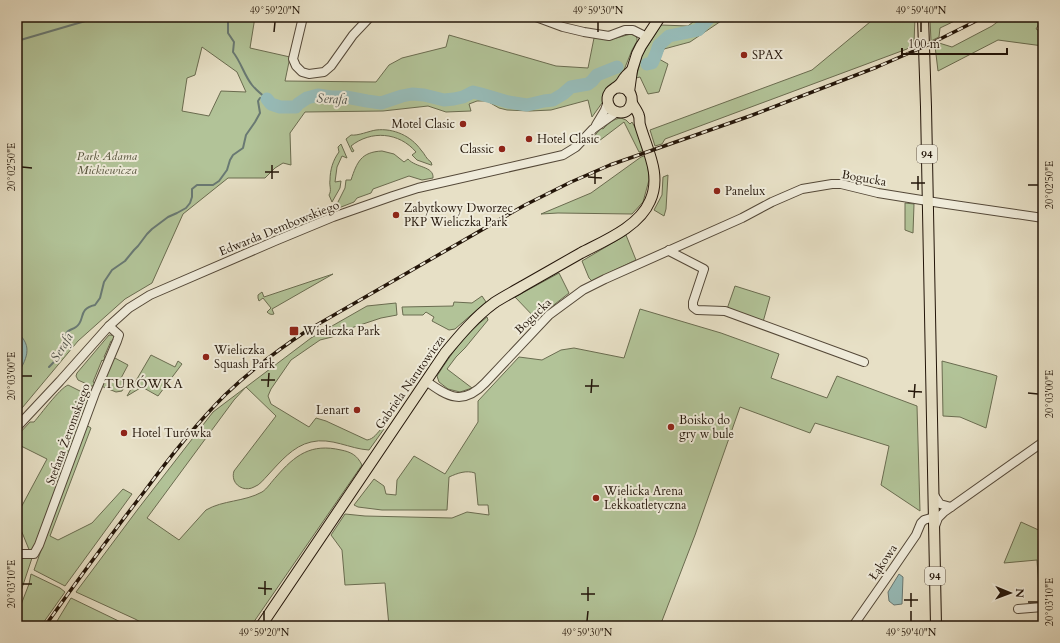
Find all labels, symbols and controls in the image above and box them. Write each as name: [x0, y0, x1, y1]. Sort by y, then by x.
text: 49°59'20"N: [250, 4, 301, 18]
text: 49°59'30"N: [573, 4, 624, 18]
text: 49°59'40"N: [896, 4, 947, 18]
scale bar: [902, 30, 1007, 56]
text: 100 m: [908, 36, 941, 52]
place label: SPAX: [752, 47, 784, 63]
marker: SPAX: [739, 50, 749, 60]
water label: Serafa: [316, 89, 348, 109]
place label: Motel Clasic: [391, 116, 456, 132]
marker: Motel Clasic: [458, 119, 468, 129]
place label: Hotel Clasic: [537, 131, 600, 147]
marker: Hotel Clasic: [524, 134, 534, 144]
place label: Classic: [460, 141, 495, 157]
text: 20°02'50"E: [5, 143, 19, 191]
marker: Classic: [497, 144, 507, 154]
road number: 94: [917, 145, 937, 163]
park label: Park Adama Mickiewicza: [77, 148, 138, 178]
text: 20°02'50"E: [1043, 161, 1057, 209]
street label: Bogucka: [840, 166, 888, 190]
place label: Panelux: [725, 183, 765, 199]
marker: Panelux: [712, 186, 722, 196]
street label: Edwarda Dembowskiego: [217, 196, 342, 259]
place label: Zabytkowy Dworzec PKP Wieliczka Park: [404, 200, 513, 230]
marker: Zabytkowy Dworzec PKP Wieliczka Park: [391, 210, 401, 220]
street label: Bogucka: [511, 294, 555, 337]
place label: Wieliczka Park: [302, 323, 381, 339]
marker: Wieliczka Park: [288, 325, 300, 337]
water label: Serafa: [46, 330, 78, 365]
street label: Gabriela Narutowicza: [371, 331, 449, 432]
place label: Wieliczka Squash Park: [213, 342, 276, 372]
text: 20°03'00"E: [5, 352, 19, 400]
marker: Wieliczka Squash Park: [201, 352, 211, 362]
text: 20°03'00"E: [1043, 370, 1057, 418]
district label: TURÓWKA: [104, 375, 184, 393]
street label: Stefana Żeromskiego: [41, 380, 94, 487]
place label: Lenart: [316, 402, 349, 418]
marker: Lenart: [352, 405, 362, 415]
place label: Boisko do gry w bule: [679, 412, 734, 442]
marker: Boisko do gry w bule: [666, 422, 676, 432]
place label: Hotel Turówka: [132, 425, 212, 441]
marker: Hotel Turówka: [119, 428, 129, 438]
place label: Wielicka Arena Lekkoatletyczna: [603, 483, 687, 513]
marker: Wielicka Arena Lekkoatletyczna: [591, 493, 601, 503]
street label: Łąkowa: [865, 540, 901, 583]
text: 20°03'10"E: [5, 560, 19, 608]
road number: 94: [925, 567, 945, 585]
north arrow: [990, 573, 1030, 613]
text: 20°03'10"E: [1043, 578, 1057, 626]
text: N: [1012, 588, 1027, 599]
text: 49°59'20"N: [239, 626, 290, 640]
text: 49°59'30"N: [562, 626, 613, 640]
text: 49°59'40"N: [886, 626, 937, 640]

